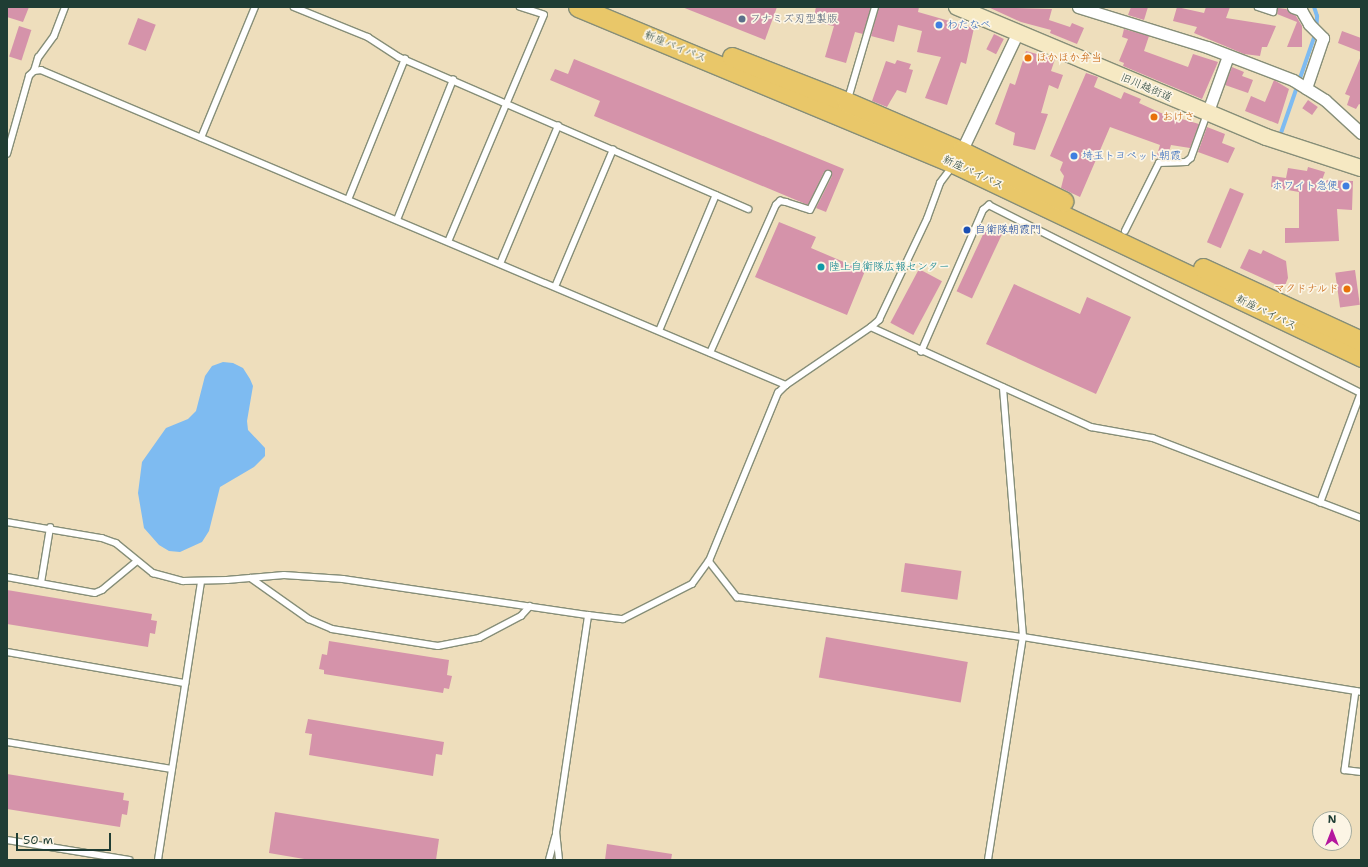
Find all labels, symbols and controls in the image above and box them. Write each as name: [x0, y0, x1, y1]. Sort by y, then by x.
place label: フナミズ刃型製版: [750, 12, 838, 26]
marker: フナミズ刃型製版: [737, 14, 747, 24]
place label: わたなべ: [947, 18, 991, 32]
marker: わたなべ: [934, 20, 944, 30]
street label: 新座バイパス: [642, 29, 708, 65]
place label: ほかほか弁当: [1036, 51, 1102, 65]
marker: ほかほか弁当: [1023, 53, 1033, 63]
street label: 旧川越街道: [1118, 71, 1174, 105]
place label: おけさ: [1162, 110, 1195, 124]
marker: おけさ: [1149, 112, 1159, 122]
place label: 埼玉トヨペット朝霞: [1082, 149, 1181, 163]
marker: 埼玉トヨペット朝霞: [1069, 151, 1079, 161]
street label: 新座バイパス: [940, 153, 1006, 193]
place label: ホワイト急便: [1272, 179, 1338, 193]
marker: ホワイト急便: [1341, 181, 1351, 191]
place label: 自衛隊朝霞門: [975, 223, 1041, 237]
marker: 自衛隊朝霞門: [962, 225, 972, 235]
place label: 陸上自衛隊広報センター: [829, 260, 950, 274]
marker: 陸上自衛隊広報センター: [816, 262, 826, 272]
place label: マクドナルド: [1273, 282, 1339, 296]
marker: マクドナルド: [1342, 284, 1352, 294]
street label: 新座バイパス: [1233, 293, 1299, 333]
north arrow: [1312, 811, 1352, 851]
text: N: [1328, 812, 1336, 827]
scale bar: [18, 825, 113, 851]
text: 50 m: [23, 832, 53, 848]

